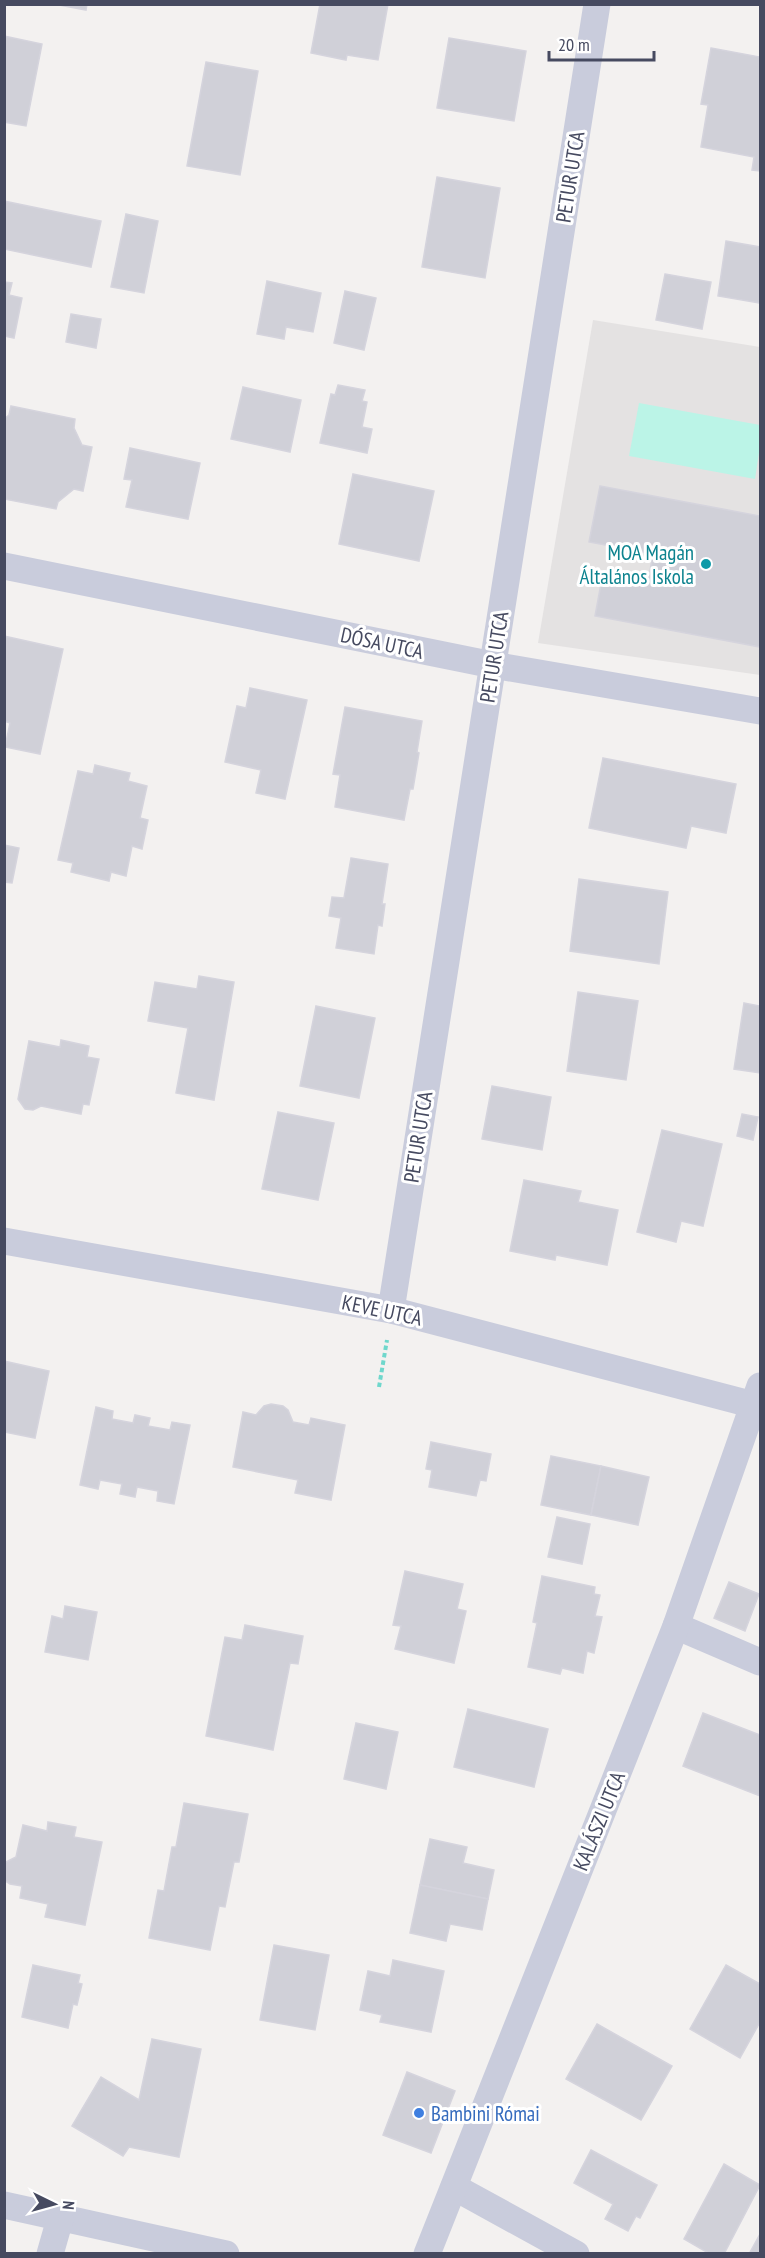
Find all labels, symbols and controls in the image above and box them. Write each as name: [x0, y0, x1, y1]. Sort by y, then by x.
scale bar: [549, 24, 654, 62]
text: 20 m: [558, 33, 590, 56]
street label: PETUR UTCA: [549, 129, 591, 225]
place label: MOA Magán Általános Iskola: [580, 539, 694, 590]
marker: MOA Magán Általános Iskola: [699, 557, 713, 571]
street label: PETUR UTCA: [473, 609, 515, 705]
street label: DÓSA UTCA: [338, 621, 426, 665]
street label: PETUR UTCA: [397, 1089, 439, 1185]
street label: KEVE UTCA: [340, 1288, 425, 1332]
street label: KALÁSZI UTCA: [567, 1767, 631, 1875]
place label: Bambini Római: [431, 2100, 540, 2127]
marker: Bambini Római: [412, 2106, 426, 2120]
north arrow: [24, 2174, 84, 2234]
text: N: [59, 2200, 79, 2210]

